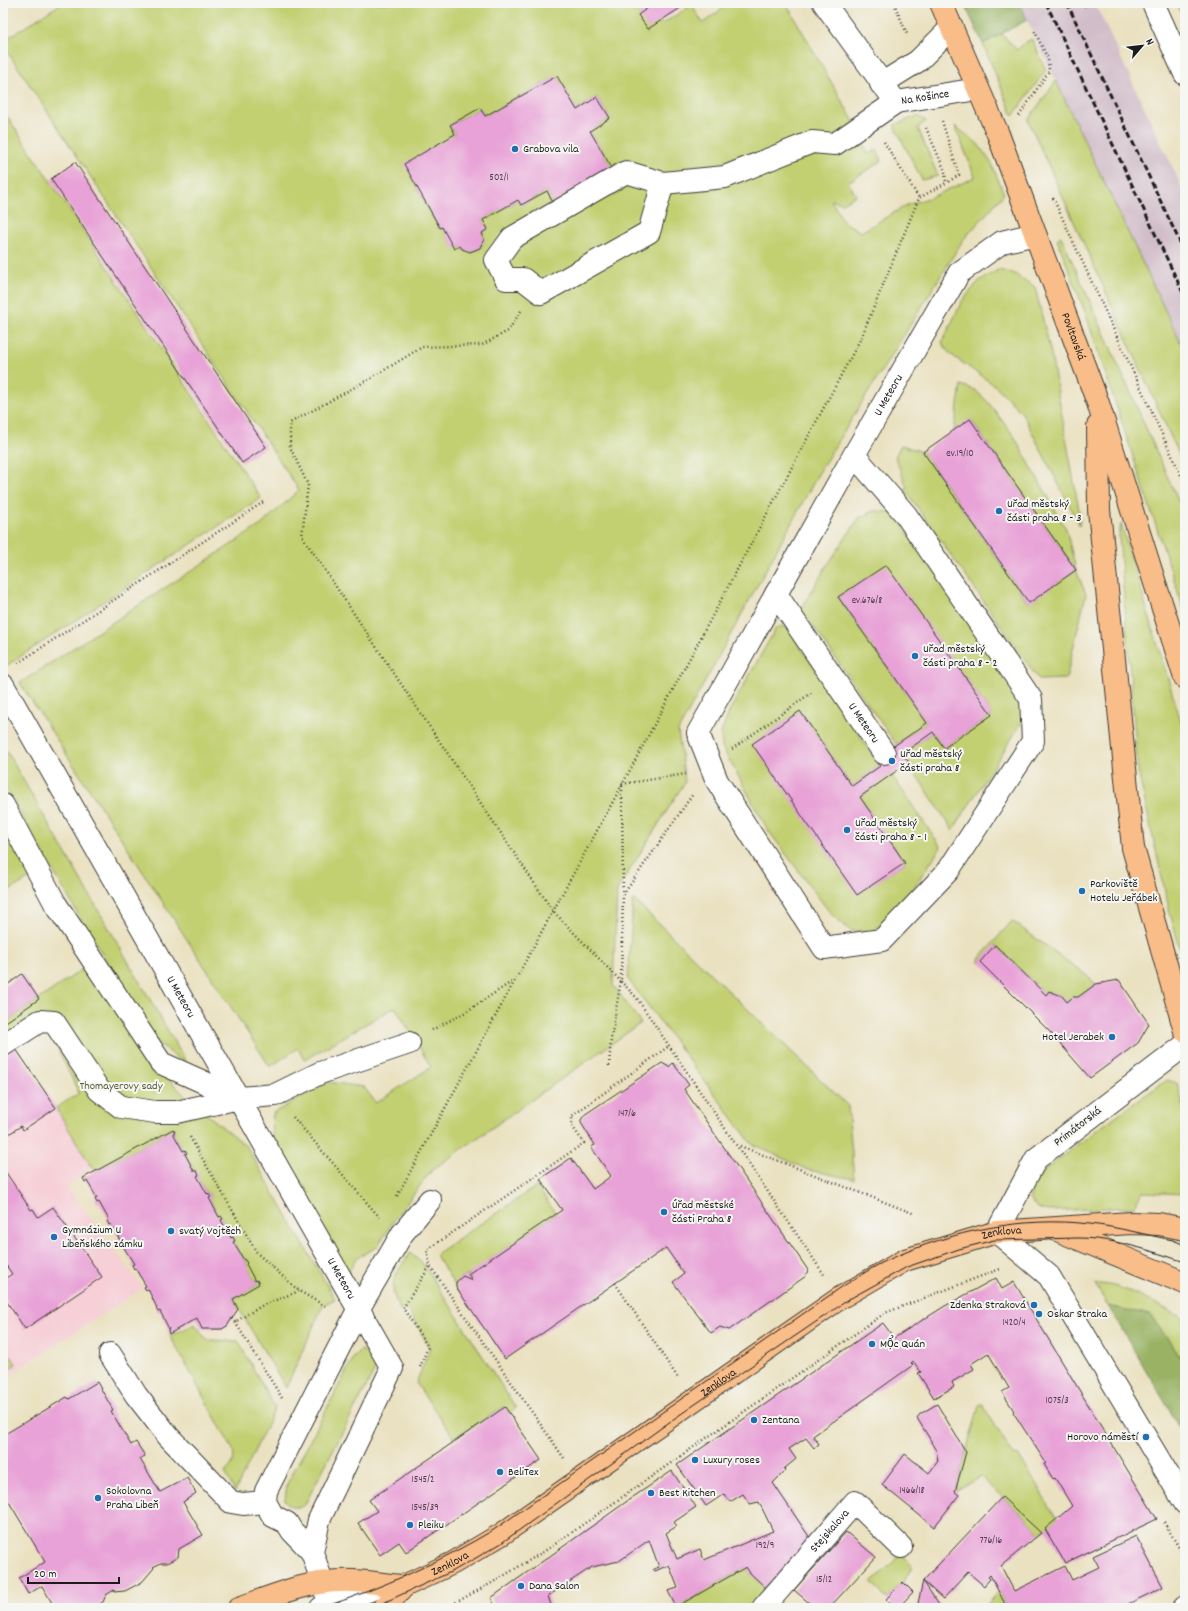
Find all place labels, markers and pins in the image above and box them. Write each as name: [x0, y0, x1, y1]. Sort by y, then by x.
place label: Grabova vila: [523, 141, 579, 158]
marker: Grabova vila: [510, 144, 520, 154]
place label: Uřad městský části praha 8 - 3: [1007, 496, 1081, 527]
marker: Uřad městský části praha 8 - 3: [994, 506, 1004, 516]
place label: Uřad městský části praha 8 - 2: [923, 641, 997, 672]
marker: Uřad městský části praha 8 - 2: [910, 651, 920, 661]
place label: Uřad městský části praha 8: [900, 746, 963, 777]
marker: Uřad městský části praha 8: [887, 756, 897, 766]
place label: Uřad městský části praha 8 - 1: [855, 815, 927, 846]
marker: Uřad městský části praha 8 - 1: [842, 825, 852, 835]
place label: Parkoviště Hotelu Jeřábek: [1090, 876, 1157, 907]
marker: Parkoviště Hotelu Jeřábek: [1077, 886, 1087, 896]
place label: Hotel Jerabek: [1042, 1029, 1104, 1046]
marker: Hotel Jerabek: [1107, 1032, 1117, 1042]
place label: Úřad městské části Praha 8: [672, 1197, 734, 1228]
marker: Úřad městské části Praha 8: [659, 1207, 669, 1217]
place label: Gymnázium U Libeňského zámku: [62, 1222, 143, 1253]
place label: svatý Vojtěch: [179, 1223, 241, 1240]
marker: svatý Vojtěch: [166, 1226, 176, 1236]
marker: Gymnázium U Libeňského zámku: [49, 1232, 59, 1242]
place label: Zdenka Straková: [950, 1297, 1026, 1314]
marker: Zdenka Straková: [1029, 1300, 1039, 1310]
place label: Oskar Straka: [1047, 1306, 1107, 1323]
marker: Oskar Straka: [1034, 1309, 1044, 1319]
place label: Mộ̉c Quán: [880, 1335, 925, 1353]
marker: Mộ̉c Quán: [867, 1339, 877, 1349]
place label: Zentana: [762, 1412, 800, 1429]
marker: Zentana: [749, 1415, 759, 1425]
place label: Horovo náměstí: [1067, 1429, 1139, 1446]
marker: Horovo náměstí: [1141, 1432, 1151, 1442]
place label: Luxury roses: [703, 1452, 760, 1469]
marker: Luxury roses: [690, 1455, 700, 1465]
place label: BeliTex: [508, 1464, 539, 1481]
marker: BeliTex: [495, 1467, 505, 1477]
place label: Sokolovna Praha Libeň: [106, 1483, 159, 1514]
place label: Best Kitchen: [659, 1485, 716, 1502]
marker: Best Kitchen: [646, 1488, 656, 1498]
marker: Sokolovna Praha Libeň: [93, 1493, 103, 1503]
place label: Pleiku: [418, 1517, 444, 1534]
marker: Pleiku: [405, 1520, 415, 1530]
place label: Dana Salon: [529, 1578, 580, 1595]
marker: Dana Salon: [516, 1581, 526, 1591]

